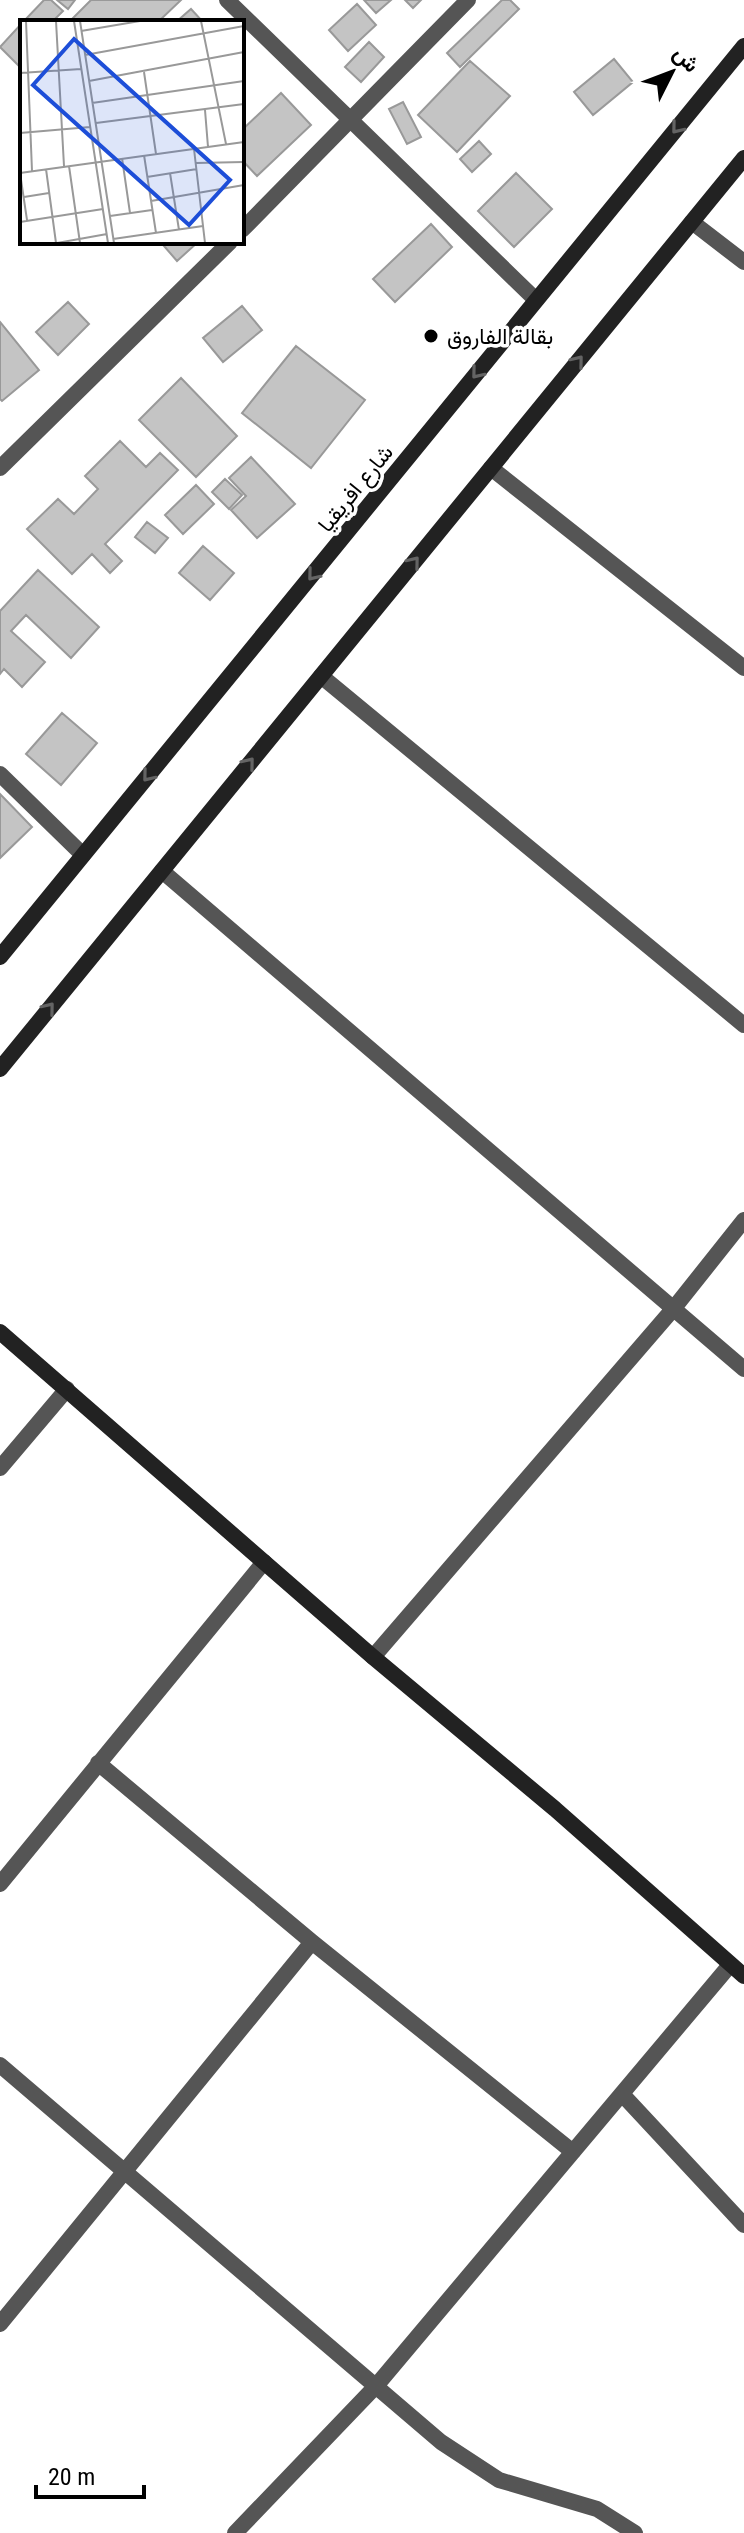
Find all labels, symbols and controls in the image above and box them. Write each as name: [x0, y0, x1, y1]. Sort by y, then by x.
inset map: [20, 20, 244, 244]
north arrow: [632, 32, 712, 112]
text: ش: [668, 41, 705, 78]
one-way arrow: [672, 119, 687, 134]
place label: بقالة الفاروق: [447, 324, 553, 350]
marker: بقالة الفاروق: [422, 327, 440, 345]
one-way arrow: [569, 355, 583, 370]
one-way arrow: [472, 364, 487, 378]
street label: شارع افريقيا: [313, 440, 400, 538]
one-way arrow: [404, 557, 419, 571]
one-way arrow: [308, 565, 322, 580]
one-way arrow: [239, 758, 254, 773]
one-way arrow: [143, 767, 158, 781]
one-way arrow: [40, 1002, 54, 1017]
scale bar: [36, 2449, 144, 2499]
text: 20 m: [48, 2463, 95, 2491]

